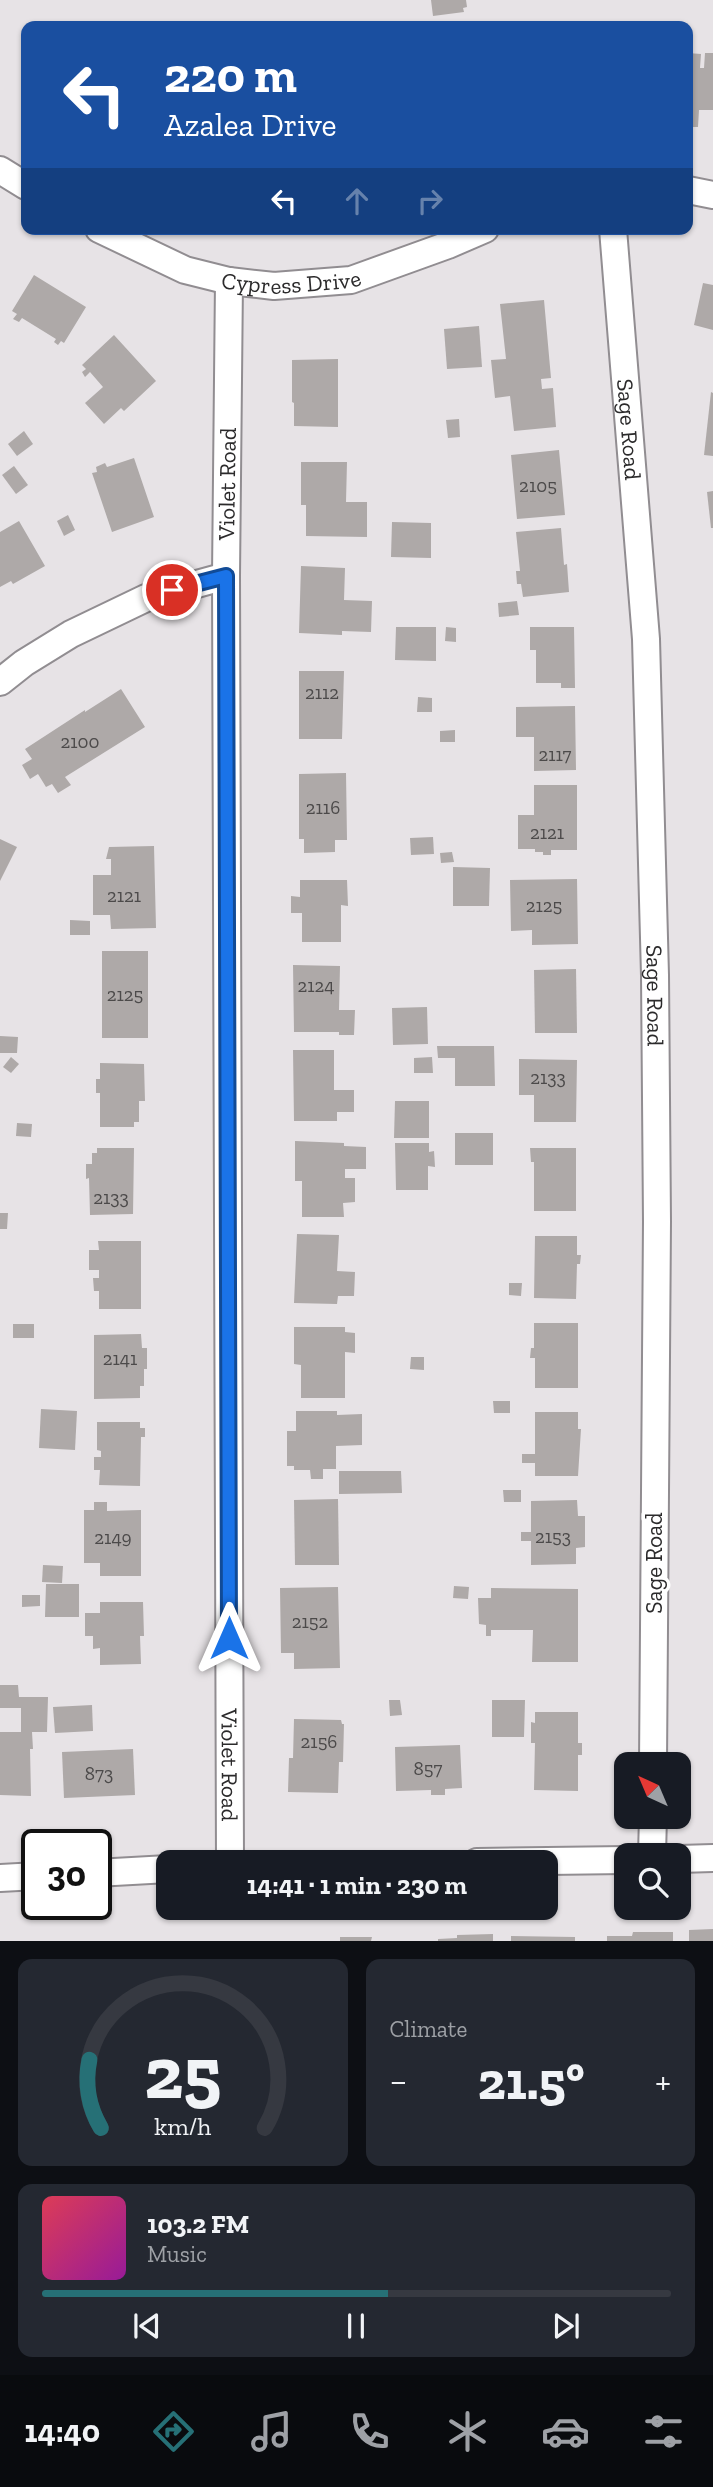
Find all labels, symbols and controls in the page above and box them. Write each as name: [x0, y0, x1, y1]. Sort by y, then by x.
text: 220 m: [164, 46, 297, 105]
icon: left: [49, 49, 140, 140]
text: Azalea Drive: [164, 106, 337, 144]
icon: left: [265, 182, 303, 220]
icon: ahead: [338, 182, 376, 220]
icon: right: [411, 182, 449, 220]
street label: Cypress Drive: [220, 264, 365, 300]
street label: Sage Road: [611, 378, 647, 481]
street label: Violet Road: [212, 427, 242, 542]
house number: 2105: [519, 474, 557, 497]
pin: [142, 560, 202, 620]
icon: arrive: [153, 571, 191, 609]
house number: 2112: [305, 681, 339, 704]
house number: 2100: [61, 730, 100, 753]
house number: 2117: [538, 743, 572, 766]
house number: 2116: [306, 796, 340, 819]
house number: 2121: [530, 821, 564, 844]
house number: 2121: [107, 884, 141, 907]
house number: 2125: [526, 894, 562, 917]
street label: Sage Road: [640, 944, 670, 1047]
house number: 2124: [297, 974, 335, 997]
house number: 2125: [107, 983, 143, 1006]
house number: 2133: [530, 1066, 566, 1089]
house number: 2133: [93, 1186, 129, 1209]
house number: 2141: [103, 1347, 137, 1370]
street label: Sage Road: [640, 1512, 668, 1614]
house number: 2153: [535, 1525, 571, 1548]
house number: 2149: [94, 1526, 132, 1549]
position arrow: [192, 1601, 266, 1675]
house number: 2152: [292, 1610, 328, 1633]
street label: Violet Road: [216, 1707, 244, 1822]
house number: 2156: [301, 1730, 337, 1753]
north arrow: [614, 1752, 691, 1829]
map controls: [614, 1752, 691, 1920]
house number: 857: [414, 1757, 442, 1780]
house number: 873: [85, 1762, 113, 1785]
speed limit sign: 30: [21, 1829, 112, 1920]
button: search: [614, 1843, 691, 1920]
text: 14:41 · 1 min · 230 m: [247, 1869, 467, 1901]
text: Climate: [390, 2015, 467, 2043]
text: 25: [144, 2030, 221, 2118]
text: 21.5°: [478, 2050, 585, 2112]
text: −: [390, 2058, 407, 2104]
text: +: [655, 2058, 671, 2104]
text: km/h: [154, 2111, 211, 2141]
text: 103.2 FM: [147, 2208, 249, 2240]
text: Music: [147, 2240, 207, 2268]
icon: previous: [128, 2307, 166, 2345]
icon: pause: [337, 2307, 375, 2345]
icon: next: [547, 2307, 585, 2345]
icon: directions: [149, 2407, 198, 2456]
icon: music: [247, 2407, 296, 2456]
icon: phone: [345, 2407, 394, 2456]
icon: climate: [443, 2407, 492, 2456]
icon: car: [541, 2407, 590, 2456]
icon: filters: [639, 2407, 688, 2456]
text: 14:40: [25, 2412, 100, 2450]

